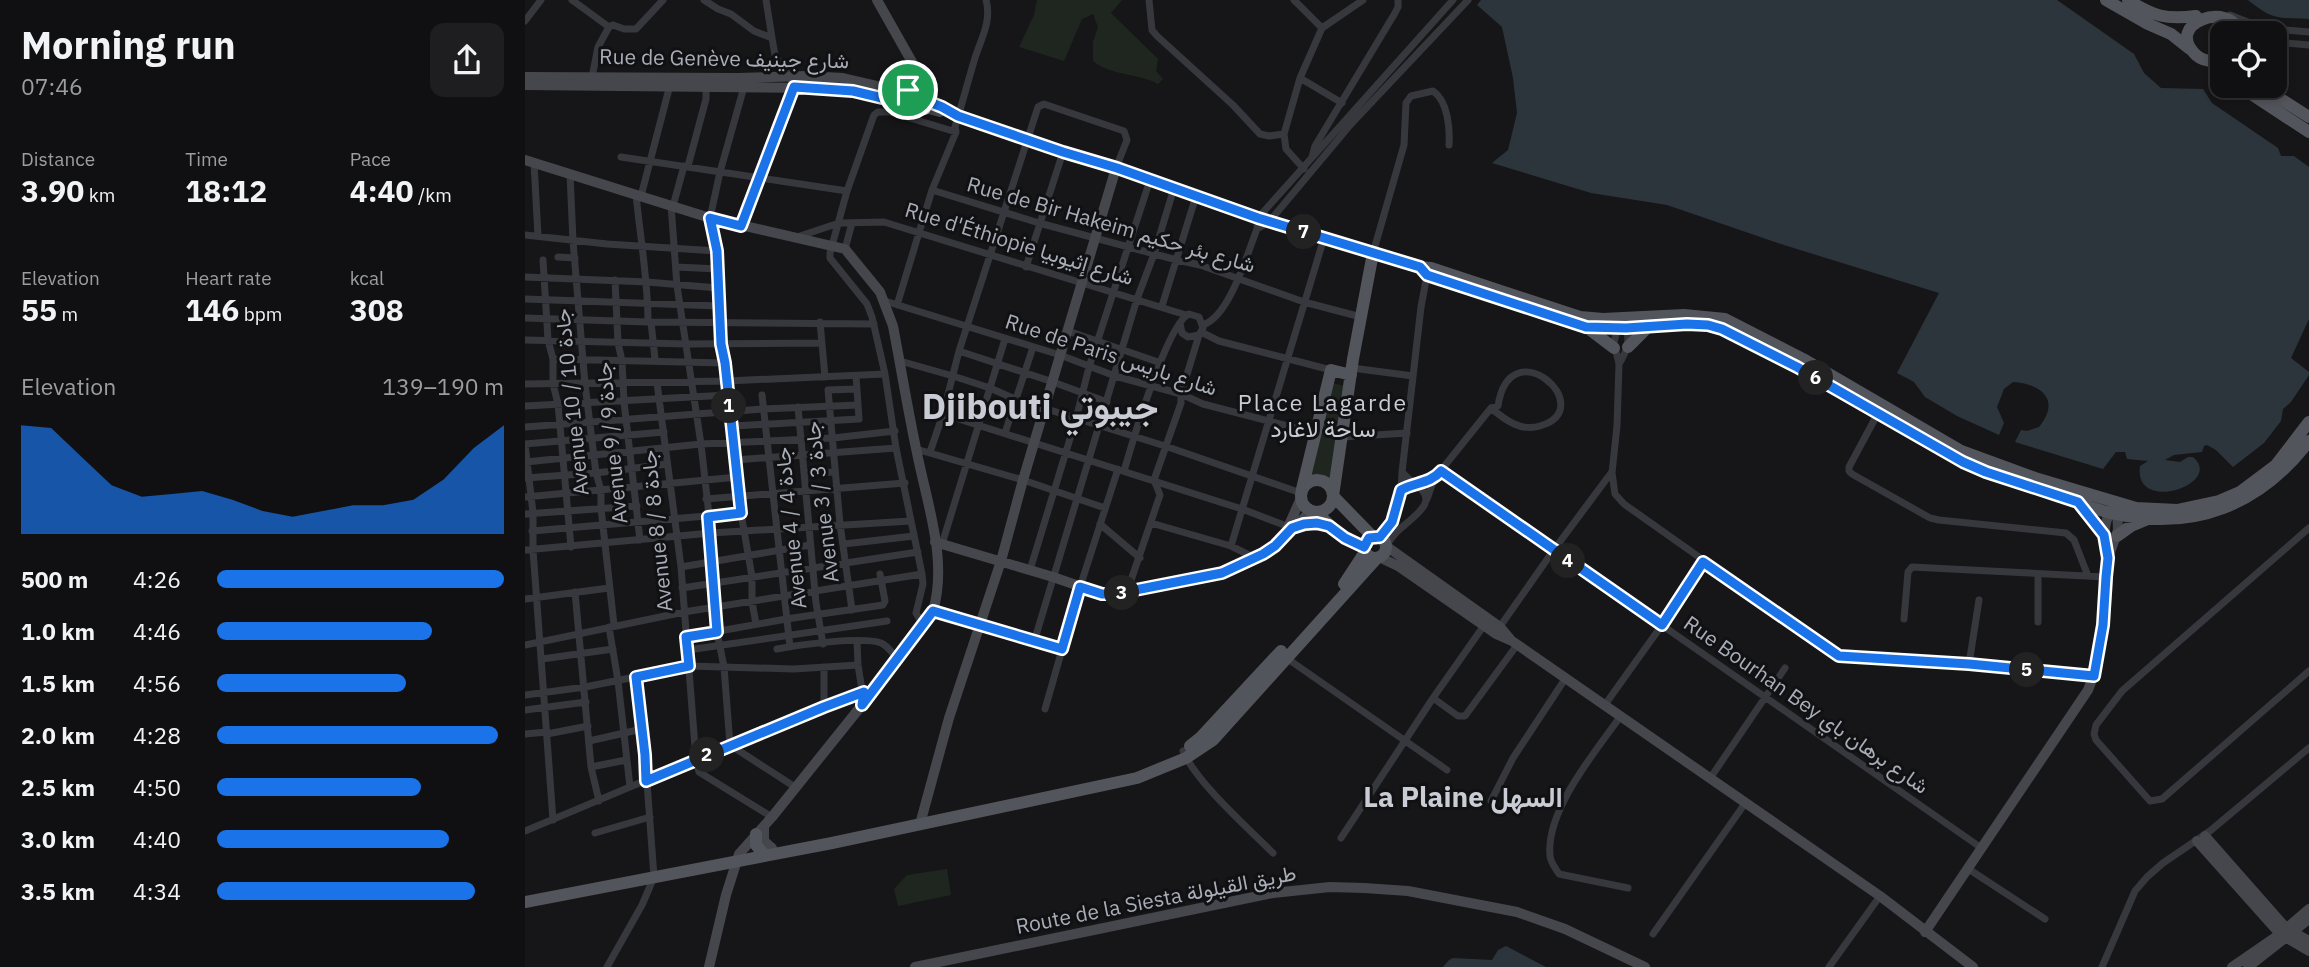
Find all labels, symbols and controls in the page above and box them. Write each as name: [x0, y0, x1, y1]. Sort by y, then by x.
text: Morning run: [21, 20, 236, 69]
map controls: [2210, 21, 2287, 98]
button: locate: [2210, 21, 2287, 98]
button: share: [430, 23, 504, 97]
street label: Rue de Genève شارع جينيف: [599, 42, 849, 75]
pin: [878, 60, 938, 120]
text: 07:46: [21, 71, 83, 101]
icon: arrive: [889, 71, 927, 109]
text: Distance: [21, 147, 95, 171]
text: Time: [185, 147, 228, 171]
text: Pace: [350, 147, 391, 171]
street label: Rue de Bir Hakeim شارع بئر حكيم: [964, 169, 1259, 280]
text: 3.90: [21, 171, 84, 210]
text: 18:12: [185, 171, 267, 210]
text: 4:40: [350, 171, 414, 210]
text: km: [84, 183, 115, 207]
text: /km: [414, 183, 452, 207]
street label: Rue d'Éthiopie شارع إثيوبيا: [901, 195, 1137, 292]
pin: 7: [1287, 215, 1321, 250]
text: 7: [1298, 219, 1309, 243]
text: Elevation: [21, 266, 100, 290]
text: Heart rate: [185, 266, 272, 290]
text: kcal: [350, 266, 384, 290]
text: 55: [21, 290, 57, 329]
text: 146: [185, 290, 239, 329]
text: 308: [350, 290, 404, 329]
text: m: [57, 302, 78, 326]
text: bpm: [239, 302, 282, 326]
street label: Avenue 10 / جادة 10: [547, 307, 595, 497]
street label: Rue de Paris شارع باريس: [1002, 307, 1221, 402]
pin: 6: [1799, 360, 1833, 396]
street label: Avenue 9 / جادة 9: [589, 361, 633, 525]
text: 6: [1810, 365, 1821, 389]
text: Elevation: [21, 371, 116, 401]
text: 139–190 m: [382, 371, 504, 401]
district label: Djibouti جيبوتي: [922, 383, 1158, 436]
district label: Place Lagarde ساحة لاغارد: [1238, 387, 1408, 444]
pin: 1: [711, 388, 747, 424]
text: 1: [723, 393, 734, 417]
street label: Avenue 3 / جادة 3: [797, 420, 845, 585]
street label: Avenue 4 / جادة 4: [768, 446, 812, 610]
street label: Avenue 8 / جادة 8: [634, 449, 678, 613]
pin: 4: [1551, 544, 1585, 578]
text: 4: [1562, 548, 1573, 572]
text: 500 m: [21, 564, 88, 594]
text: 4:26: [133, 564, 181, 594]
pin: 3: [1105, 576, 1139, 610]
text: 3: [1116, 580, 1127, 604]
street label: Rue Bourhan Bey شارع برهان باي: [1676, 609, 1935, 803]
text: 1.0 km: [21, 616, 95, 646]
text: 4:46: [133, 616, 181, 646]
pin: 5: [2009, 652, 2045, 688]
text: 5: [2021, 657, 2032, 681]
text: 1.5 km: [21, 668, 95, 698]
text: 4:56: [133, 668, 181, 698]
text: 2.0 km: [21, 720, 95, 750]
text: 4:28: [133, 720, 181, 750]
pin: 2: [689, 738, 725, 772]
text: 2: [701, 742, 712, 766]
text: 2.5 km: [21, 772, 95, 802]
text: 4:50: [133, 772, 181, 802]
district label: La Plaine السهل: [1363, 778, 1563, 815]
text: 3.0 km: [21, 824, 95, 854]
text: 4:40: [133, 824, 181, 854]
street label: Route de la Siesta طريق القيلولة: [1013, 858, 1298, 940]
text: 3.5 km: [21, 876, 95, 906]
text: 4:34: [133, 876, 181, 906]

